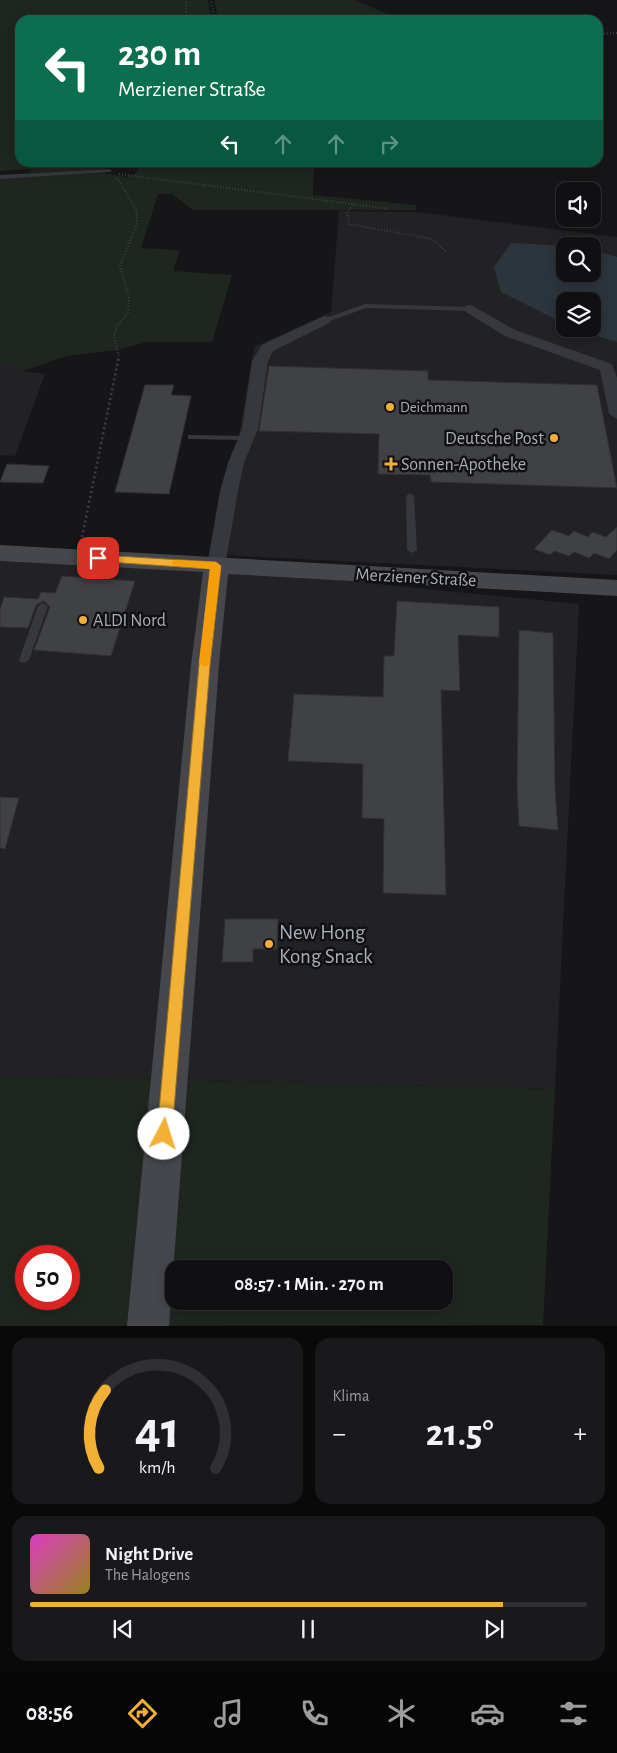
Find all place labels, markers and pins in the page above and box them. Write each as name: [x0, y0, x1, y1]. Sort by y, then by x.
place label: Deichmann: [400, 400, 468, 415]
marker: Deichmann: [384, 401, 396, 413]
place label: Deutsche Post: [445, 430, 544, 448]
marker: Deutsche Post: [548, 432, 560, 444]
place label: Sonnen-Apotheke: [401, 456, 526, 474]
marker: Sonnen-Apotheke: [385, 458, 397, 470]
pin: [77, 537, 119, 579]
place label: ALDI Nord: [93, 612, 166, 630]
marker: ALDI Nord: [77, 614, 89, 626]
place label: New Hong Kong Snack: [279, 922, 373, 967]
marker: New Hong Kong Snack: [263, 938, 275, 950]

